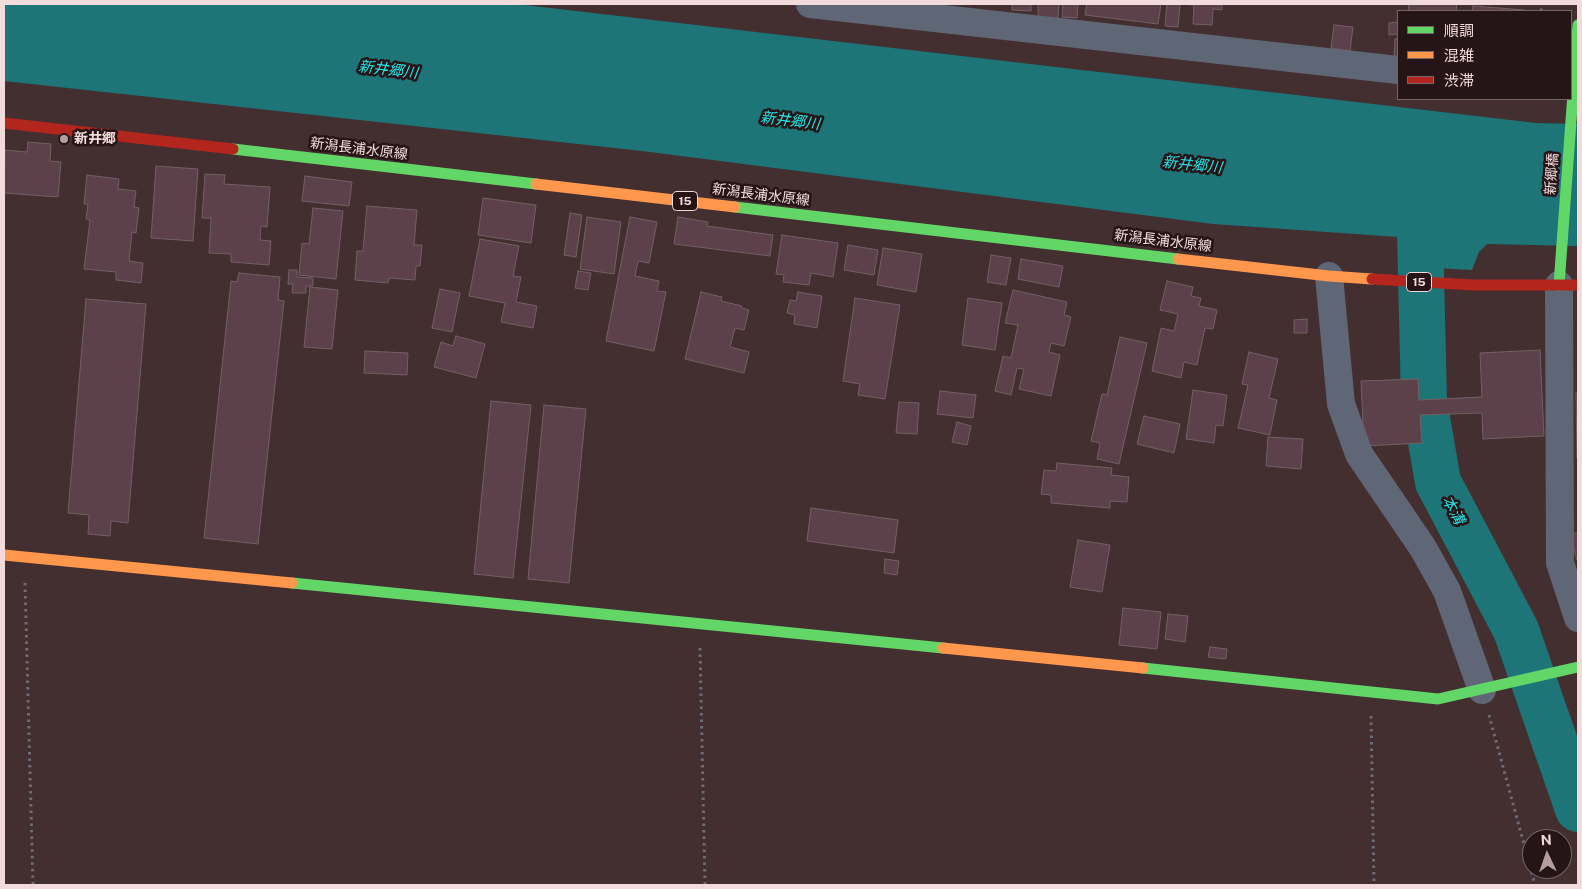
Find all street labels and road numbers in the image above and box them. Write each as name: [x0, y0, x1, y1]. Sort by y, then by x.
street label: 新潟長浦水原線: [309, 135, 409, 163]
street label: 新郷橋: [1542, 152, 1562, 196]
street label: 新潟長浦水原線: [711, 181, 811, 209]
road number: 15: [672, 192, 698, 210]
street label: 新潟長浦水原線: [1113, 227, 1213, 255]
road number: 15: [1406, 272, 1432, 292]

